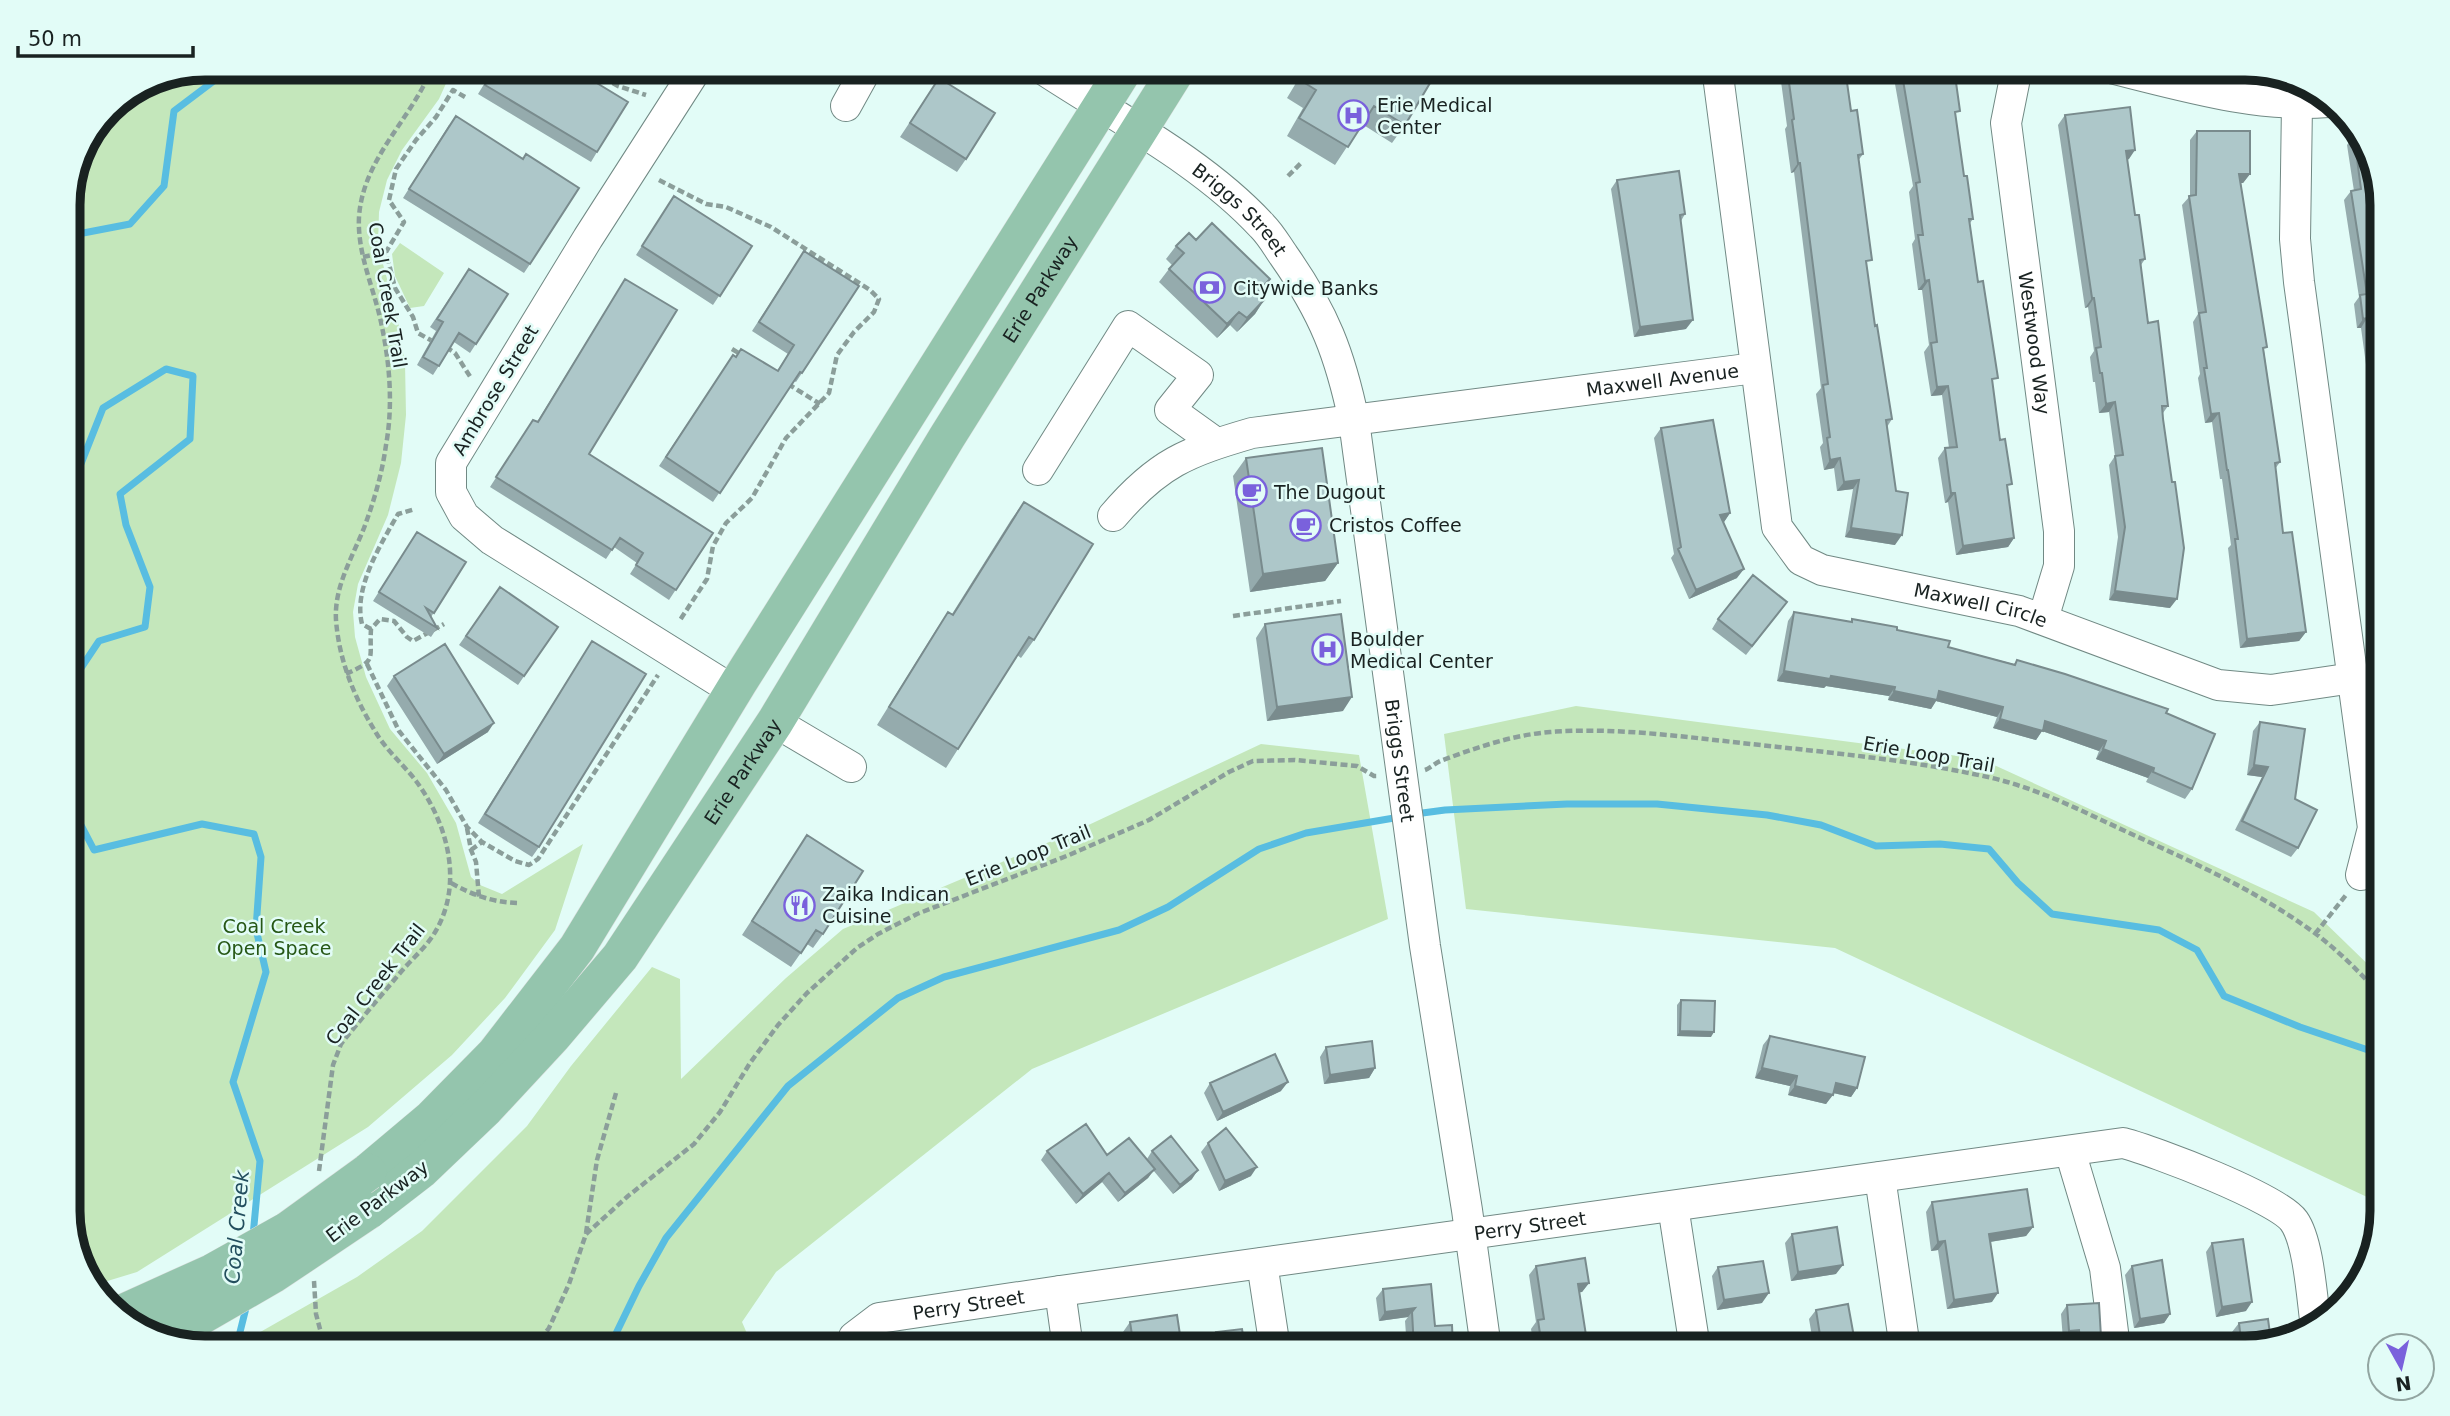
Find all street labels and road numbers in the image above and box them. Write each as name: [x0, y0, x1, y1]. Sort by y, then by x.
street label: Briggs Street: [1188, 158, 1292, 260]
street label: Coal Creek Trail: [364, 220, 412, 370]
street label: Erie Parkway: [998, 231, 1082, 347]
street label: Westwood Way: [2014, 270, 2055, 416]
street label: Ambrose Street: [447, 321, 543, 459]
street label: Maxwell Avenue: [1585, 359, 1740, 401]
street label: Maxwell Circle: [1912, 578, 2050, 632]
street label: Briggs Street: [1381, 698, 1419, 823]
street label: Erie Parkway: [699, 714, 785, 829]
street label: Erie Loop Trail: [1861, 732, 1997, 776]
street label: Erie Loop Trail: [962, 820, 1094, 890]
street label: Coal Creek Trail: [321, 919, 429, 1049]
street label: Erie Parkway: [322, 1155, 432, 1247]
street label: Perry Street: [1473, 1207, 1587, 1244]
street label: Perry Street: [911, 1285, 1026, 1324]

